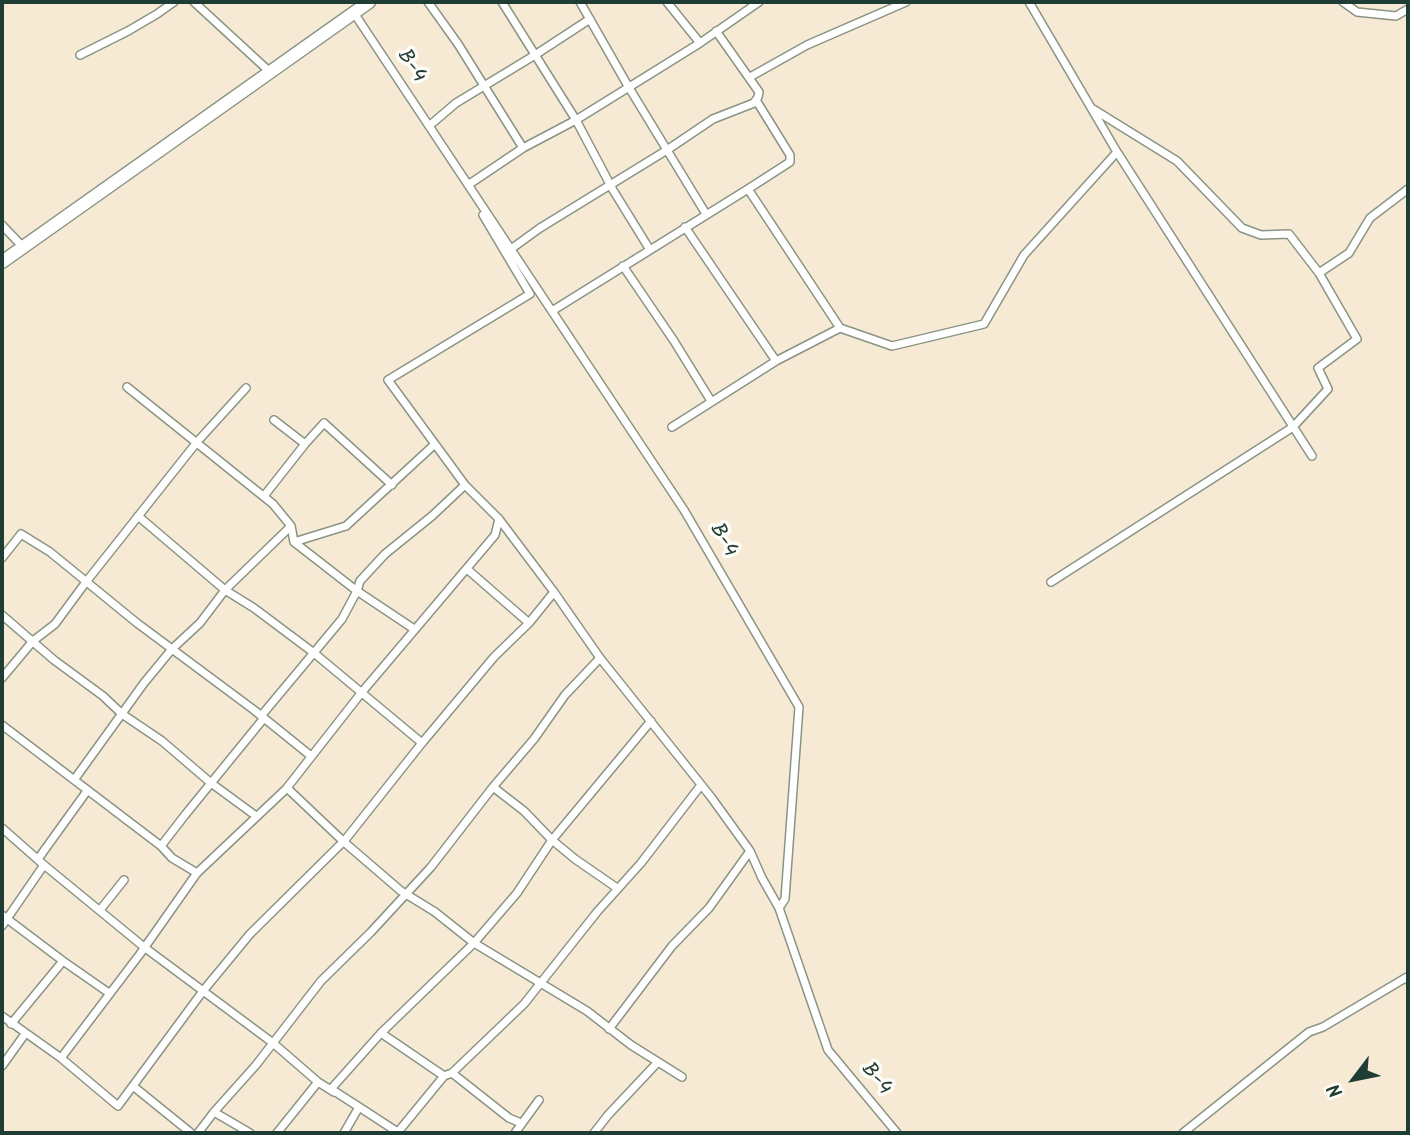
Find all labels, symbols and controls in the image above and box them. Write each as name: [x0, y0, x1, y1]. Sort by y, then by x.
street label: B-4: [390, 46, 430, 88]
street label: B-4: [702, 520, 742, 562]
north arrow: [1319, 1044, 1389, 1114]
street label: B-4: [854, 1059, 896, 1101]
text: N: [1320, 1077, 1352, 1103]

